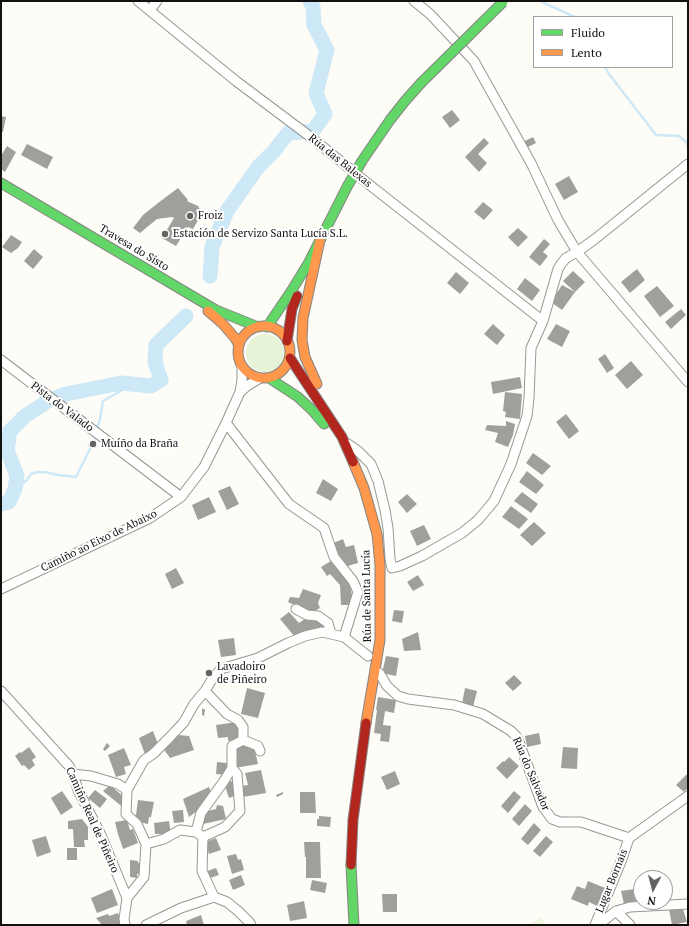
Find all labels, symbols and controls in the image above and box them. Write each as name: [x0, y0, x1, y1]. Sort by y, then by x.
legend: [533, 16, 673, 68]
text: Fluido: [571, 25, 605, 40]
text: Lento: [571, 45, 602, 60]
street label: Rúa das Balexas: [306, 131, 374, 191]
place label: Froiz: [198, 209, 223, 223]
marker: Froiz: [185, 211, 195, 221]
street label: Travesa do Sisto: [97, 222, 171, 274]
place label: Estación de Servizo Santa Lucía S.L.: [173, 227, 348, 241]
marker: Estación de Servizo Santa Lucía S.L.: [160, 229, 170, 239]
street label: Pista do Valado: [28, 379, 96, 435]
place label: Muíño da Braña: [101, 437, 178, 451]
marker: Muíño da Braña: [88, 439, 98, 449]
street label: Camiño ao Eixo de Abaixo: [39, 507, 159, 575]
street label: Rúa de Santa Lucía: [360, 550, 374, 642]
place label: Lavadoiro de Piñeiro: [217, 660, 267, 686]
marker: Lavadoiro de Piñeiro: [204, 668, 214, 678]
street label: Rúa do Salvador: [510, 735, 552, 813]
street label: Camiño Real de Piñeiro: [63, 765, 121, 875]
street label: Lugar Bornais: [593, 847, 631, 915]
north arrow: [633, 870, 673, 910]
text: N: [647, 893, 657, 908]

